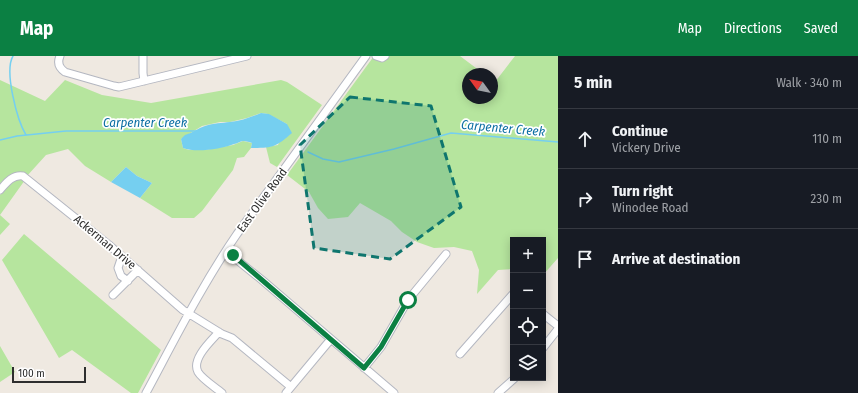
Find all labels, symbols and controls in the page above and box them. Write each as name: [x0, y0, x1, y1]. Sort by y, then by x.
text: Map: [20, 17, 53, 40]
text: Map: [678, 20, 702, 37]
text: Directions: [724, 20, 782, 37]
text: Saved: [804, 20, 838, 37]
north arrow: [462, 68, 498, 104]
text: 5 min: [574, 72, 612, 93]
text: Walk · 340 m: [776, 75, 842, 90]
water label: Carpenter Creek: [103, 115, 188, 130]
water label: Carpenter Creek: [460, 117, 546, 139]
text: Continue: [612, 122, 668, 140]
icon: ahead: [574, 128, 596, 150]
text: 110 m: [812, 131, 842, 146]
text: Vickery Drive: [612, 140, 681, 155]
street label: East Olive Road: [234, 165, 290, 235]
text: Turn right: [612, 182, 673, 200]
icon: right: [574, 188, 596, 210]
text: 230 m: [811, 191, 842, 206]
text: Winodee Road: [612, 200, 689, 215]
street label: Ackerman Drive: [71, 212, 139, 272]
map controls: [510, 237, 546, 381]
button: +: [510, 237, 546, 273]
route end: [224, 246, 242, 264]
icon: arrive: [574, 248, 596, 270]
text: Arrive at destination: [612, 250, 740, 268]
button: −: [510, 273, 546, 309]
route start: [399, 291, 417, 309]
button: locate: [510, 309, 546, 345]
button: layers: [510, 345, 546, 381]
scale bar: [12, 365, 86, 384]
text: 100 m: [18, 367, 45, 380]

